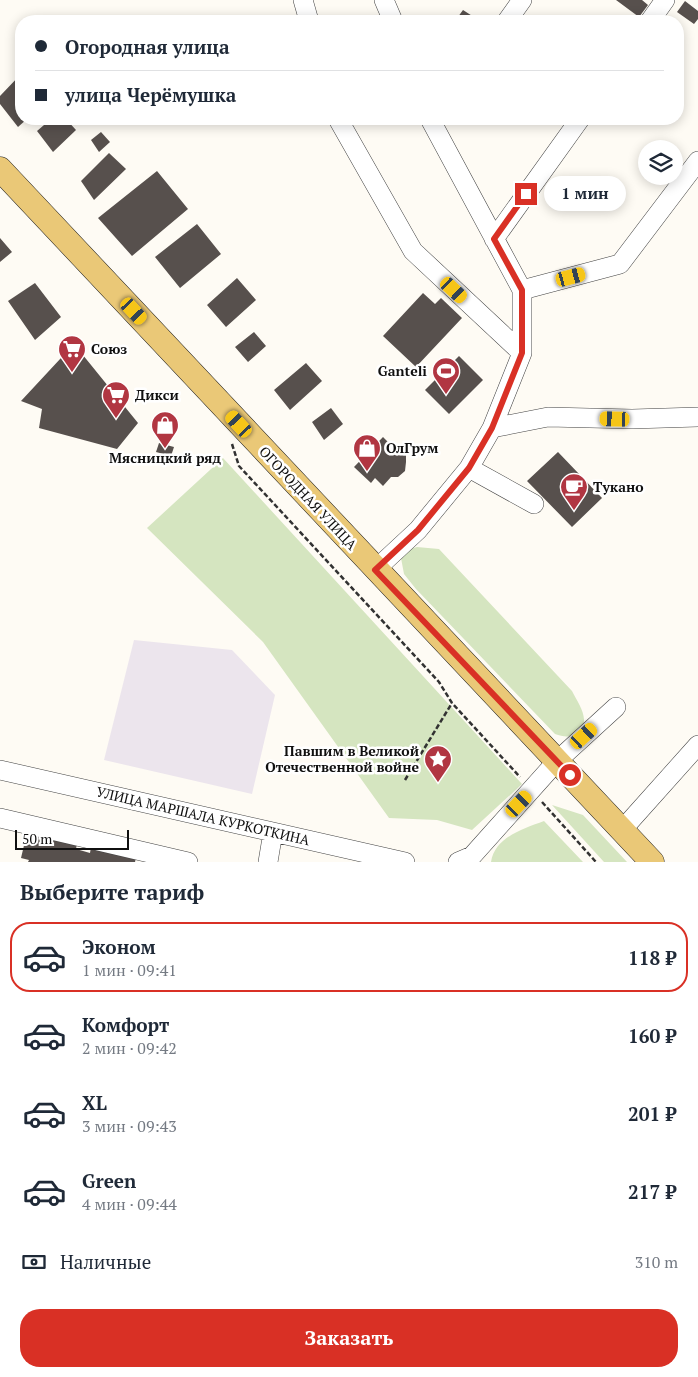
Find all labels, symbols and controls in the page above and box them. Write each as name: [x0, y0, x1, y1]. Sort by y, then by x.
text: Огородная улица: [65, 34, 230, 59]
text: улица Черёмушка: [65, 82, 236, 107]
map controls: [638, 140, 683, 185]
button: layers: [638, 140, 683, 185]
callout: 1 мин: [544, 176, 626, 212]
text: 1 мин: [561, 182, 609, 204]
route end: [515, 183, 537, 205]
car: [554, 266, 587, 288]
car: [437, 274, 470, 306]
car: [118, 295, 149, 327]
supermarket icon: Союз: [57, 334, 87, 373]
place label: Союз: [91, 339, 127, 358]
sports icon: Ganteli: [431, 356, 461, 395]
place label: Ganteli: [378, 361, 427, 380]
supermarket icon: Дикси: [101, 380, 131, 419]
place label: Дикси: [135, 385, 179, 404]
car: [223, 408, 254, 440]
shop icon: Мясницкий ряд: [150, 410, 180, 449]
car: [599, 411, 630, 427]
shop icon: ОлГрум: [352, 433, 382, 472]
place label: ОлГрум: [386, 438, 438, 457]
street label: ОГОРОДНАЯ УЛИЦА: [255, 442, 362, 554]
place label: Мясницкий ряд: [109, 448, 221, 467]
cafe icon: Тукано: [559, 472, 589, 511]
place label: Тукано: [593, 477, 644, 496]
car: [567, 720, 600, 752]
place label: Павшим в Великой Отечественной войне: [265, 741, 419, 776]
place icon: Павшим в Великой Отечественной войне: [423, 744, 453, 783]
route start: [559, 764, 581, 786]
street label: УЛИЦА МАРШАЛА КУРКОТКИНА: [95, 782, 312, 849]
car: [503, 788, 534, 820]
scale bar: [15, 827, 129, 850]
text: 50 m: [22, 829, 52, 848]
text: Выберите тариф: [20, 877, 204, 906]
text: Эконом: [82, 934, 156, 959]
icon: car: [22, 935, 67, 980]
text: 118 ₽: [628, 945, 676, 970]
text: 1 мин · 09:41: [82, 959, 177, 981]
text: Комфорт: [82, 1012, 169, 1037]
icon: car: [22, 1013, 67, 1058]
text: 160 ₽: [628, 1023, 676, 1048]
text: 2 мин · 09:42: [82, 1037, 177, 1059]
text: XL: [82, 1090, 107, 1115]
icon: car: [22, 1091, 67, 1136]
text: 201 ₽: [628, 1101, 676, 1126]
text: 3 мин · 09:43: [82, 1115, 177, 1137]
text: Green: [82, 1168, 136, 1193]
icon: car: [22, 1169, 67, 1214]
text: 217 ₽: [628, 1179, 676, 1204]
text: 4 мин · 09:44: [82, 1193, 177, 1215]
icon: cash: [20, 1248, 48, 1276]
text: Наличные: [60, 1249, 151, 1274]
text: 310 m: [635, 1251, 678, 1273]
button: Заказать: [20, 1309, 678, 1367]

